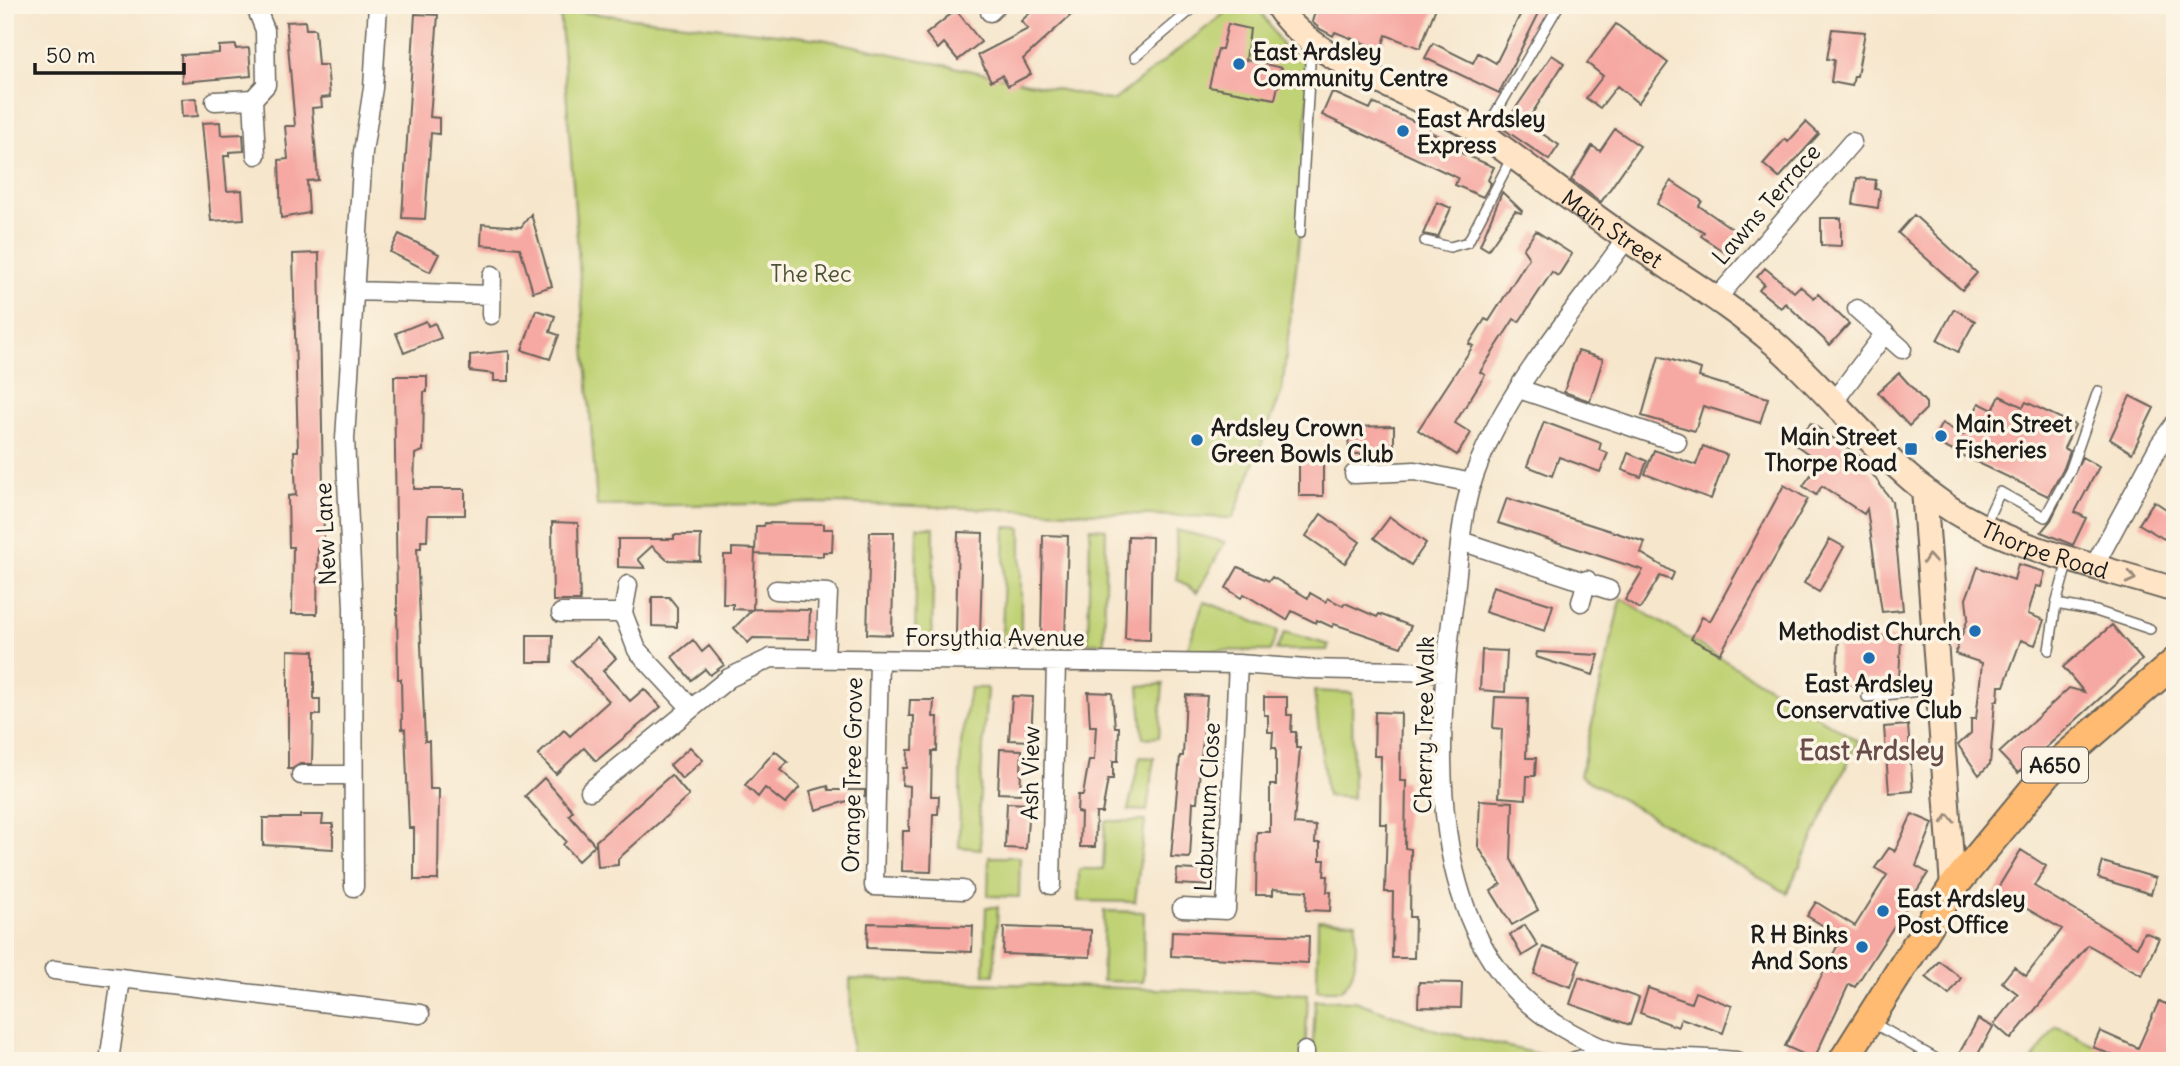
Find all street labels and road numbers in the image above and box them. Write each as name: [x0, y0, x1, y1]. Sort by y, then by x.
street label: Lawns Terrace: [1706, 138, 1826, 270]
street label: Main Street: [1556, 183, 1669, 274]
street label: New Lane: [308, 482, 342, 586]
street label: Thorpe Road: [1977, 514, 2112, 585]
street label: Forsythia Avenue: [905, 623, 1085, 652]
street label: Cherry Tree Walk: [1408, 636, 1440, 814]
street label: Orange Tree Grove: [836, 677, 868, 873]
street label: Laburnum Close: [1188, 722, 1226, 892]
street label: Ash View: [1015, 726, 1045, 820]
road number: A650: [2022, 748, 2088, 782]

